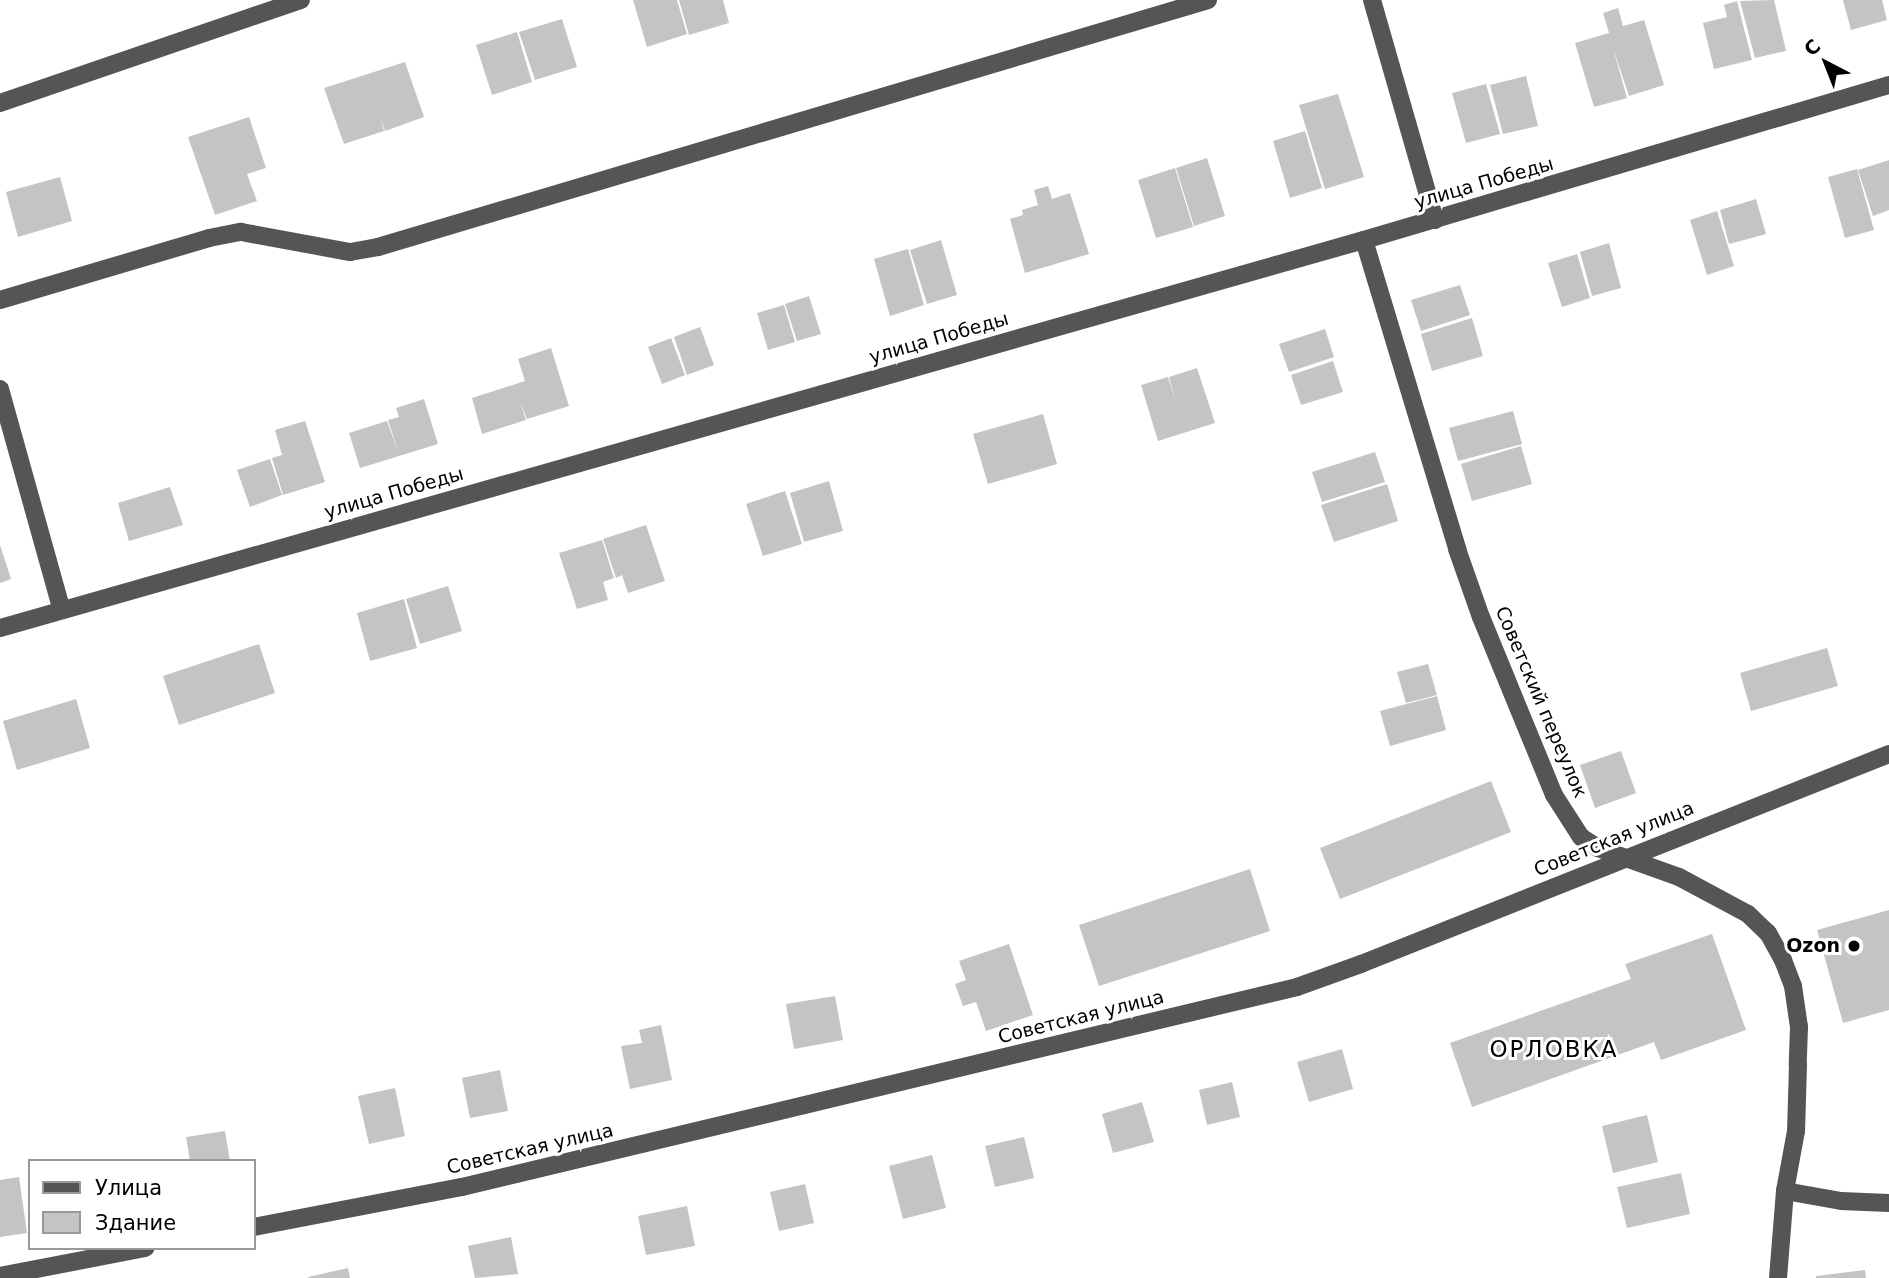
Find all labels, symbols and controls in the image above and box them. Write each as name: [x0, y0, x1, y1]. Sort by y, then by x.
north arrow: [1791, 28, 1861, 98]
text: С: [1799, 35, 1824, 60]
street label: улица Победы: [1412, 152, 1556, 214]
street label: улица Победы: [867, 307, 1011, 369]
street label: улица Победы: [322, 462, 466, 524]
street label: Советский переулок: [1490, 603, 1592, 801]
street label: Советская улица: [1531, 797, 1697, 881]
place label: Ozon: [1786, 935, 1840, 957]
marker: Ozon: [1846, 938, 1862, 954]
street label: Советская улица: [996, 985, 1166, 1049]
district label: ОРЛОВКА: [1490, 1035, 1618, 1063]
street label: Советская улица: [445, 1119, 615, 1179]
legend: [28, 1159, 256, 1250]
text: Улица: [95, 1176, 162, 1200]
text: Здание: [95, 1211, 176, 1235]

